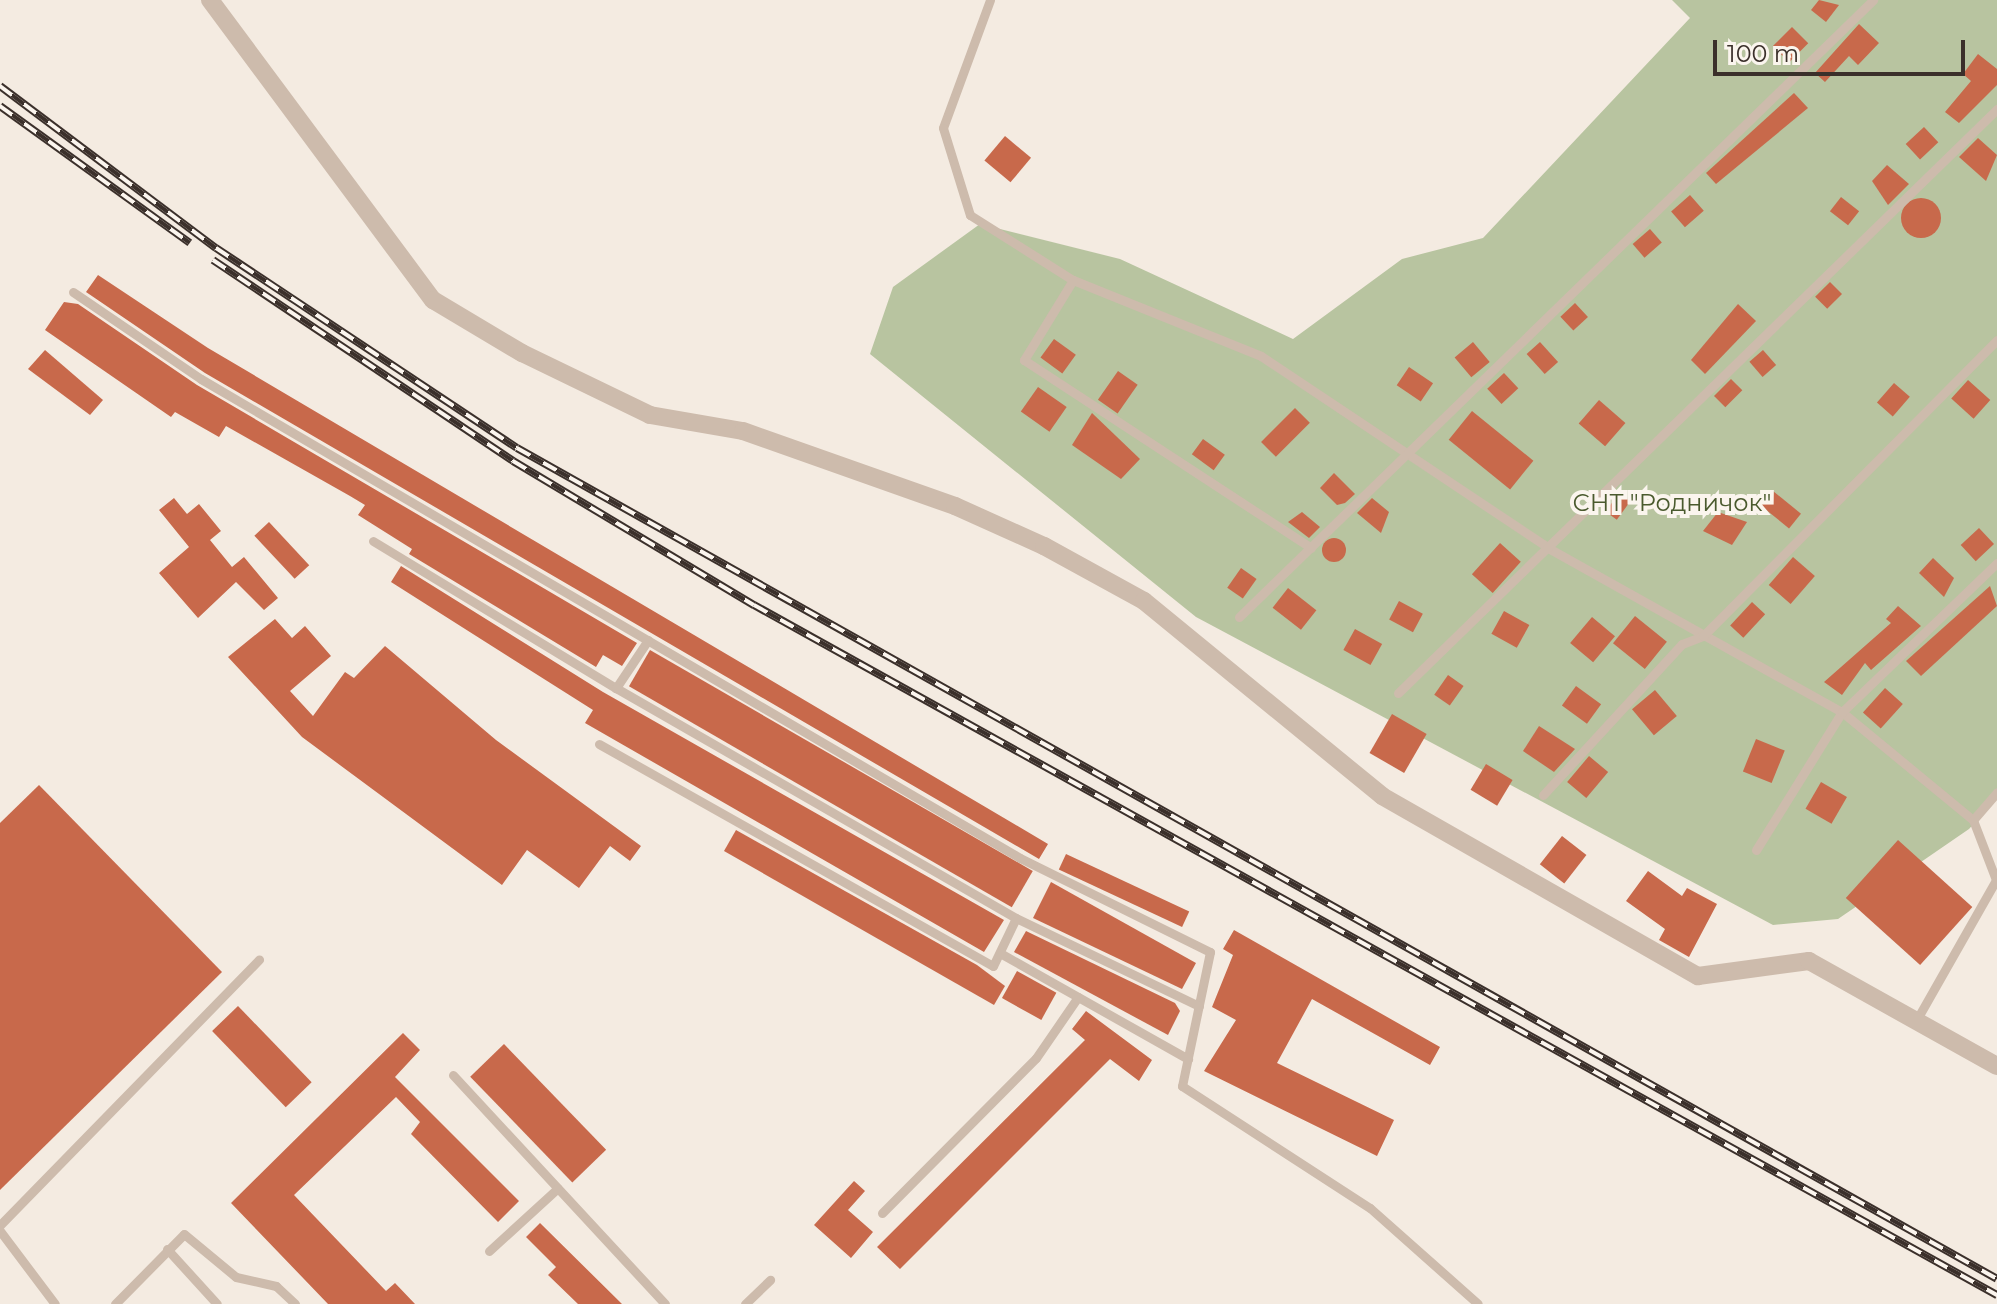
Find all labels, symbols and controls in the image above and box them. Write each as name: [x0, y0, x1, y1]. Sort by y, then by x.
scale bar: [1717, 24, 1969, 74]
text: 100 m: [1727, 39, 1799, 68]
park label: СНТ "Родничок": [1572, 489, 1772, 517]

